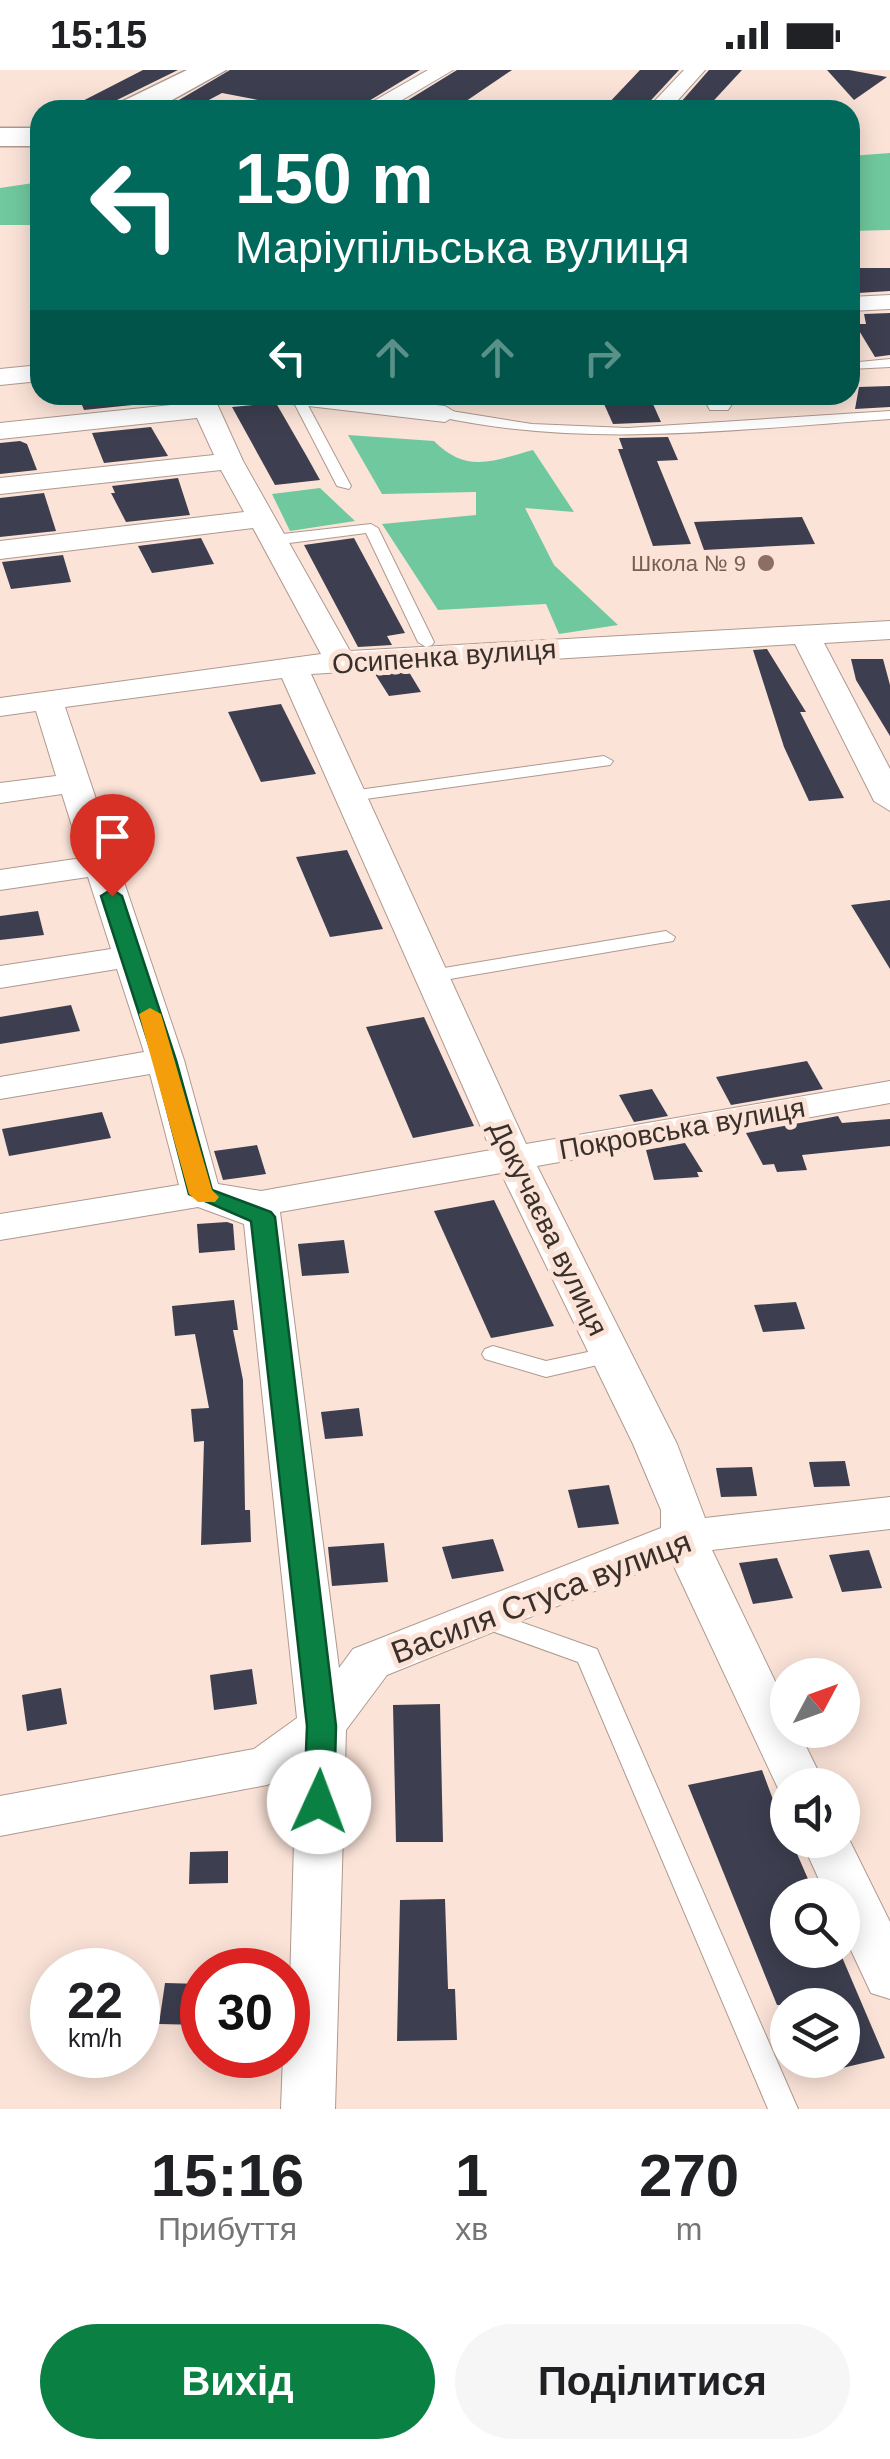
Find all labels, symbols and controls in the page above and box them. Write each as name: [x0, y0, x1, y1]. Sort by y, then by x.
text: 15:15: [50, 14, 147, 56]
icon: left: [70, 140, 200, 270]
text: 150 m: [235, 140, 433, 218]
text: Маріупільська вулиця: [235, 222, 690, 273]
icon: left: [260, 330, 315, 385]
icon: ahead: [365, 330, 420, 385]
icon: ahead: [470, 330, 525, 385]
icon: right: [575, 330, 630, 385]
place label: Школа № 9: [631, 551, 746, 576]
marker: Школа № 9: [755, 552, 777, 574]
street label: Осипенка вулиця: [331, 633, 557, 680]
pin: [70, 794, 155, 897]
icon: arrive: [85, 809, 140, 864]
street label: Покровська вулиця: [557, 1092, 808, 1165]
street label: Докучаєва вулиця: [483, 1116, 614, 1340]
street label: Василя Стуса вулиця: [386, 1523, 696, 1671]
north arrow: [770, 1658, 860, 1748]
map controls: [770, 1658, 860, 2078]
position arrow: [267, 1750, 371, 1854]
button: sound: [770, 1768, 860, 1858]
button: search: [770, 1878, 860, 1968]
speed limit sign: 30: [180, 1948, 310, 2078]
text: 22: [67, 1973, 123, 2029]
button: layers: [770, 1988, 860, 2078]
text: km/h: [68, 2024, 122, 2052]
text: 15:16: [151, 2142, 304, 2209]
text: 1: [455, 2142, 488, 2209]
text: 270: [639, 2142, 739, 2209]
text: Прибуття: [158, 2211, 297, 2247]
text: хв: [455, 2211, 488, 2247]
text: m: [676, 2211, 702, 2247]
button: Вихід: [40, 2324, 435, 2439]
button: Поділитися: [455, 2324, 850, 2439]

